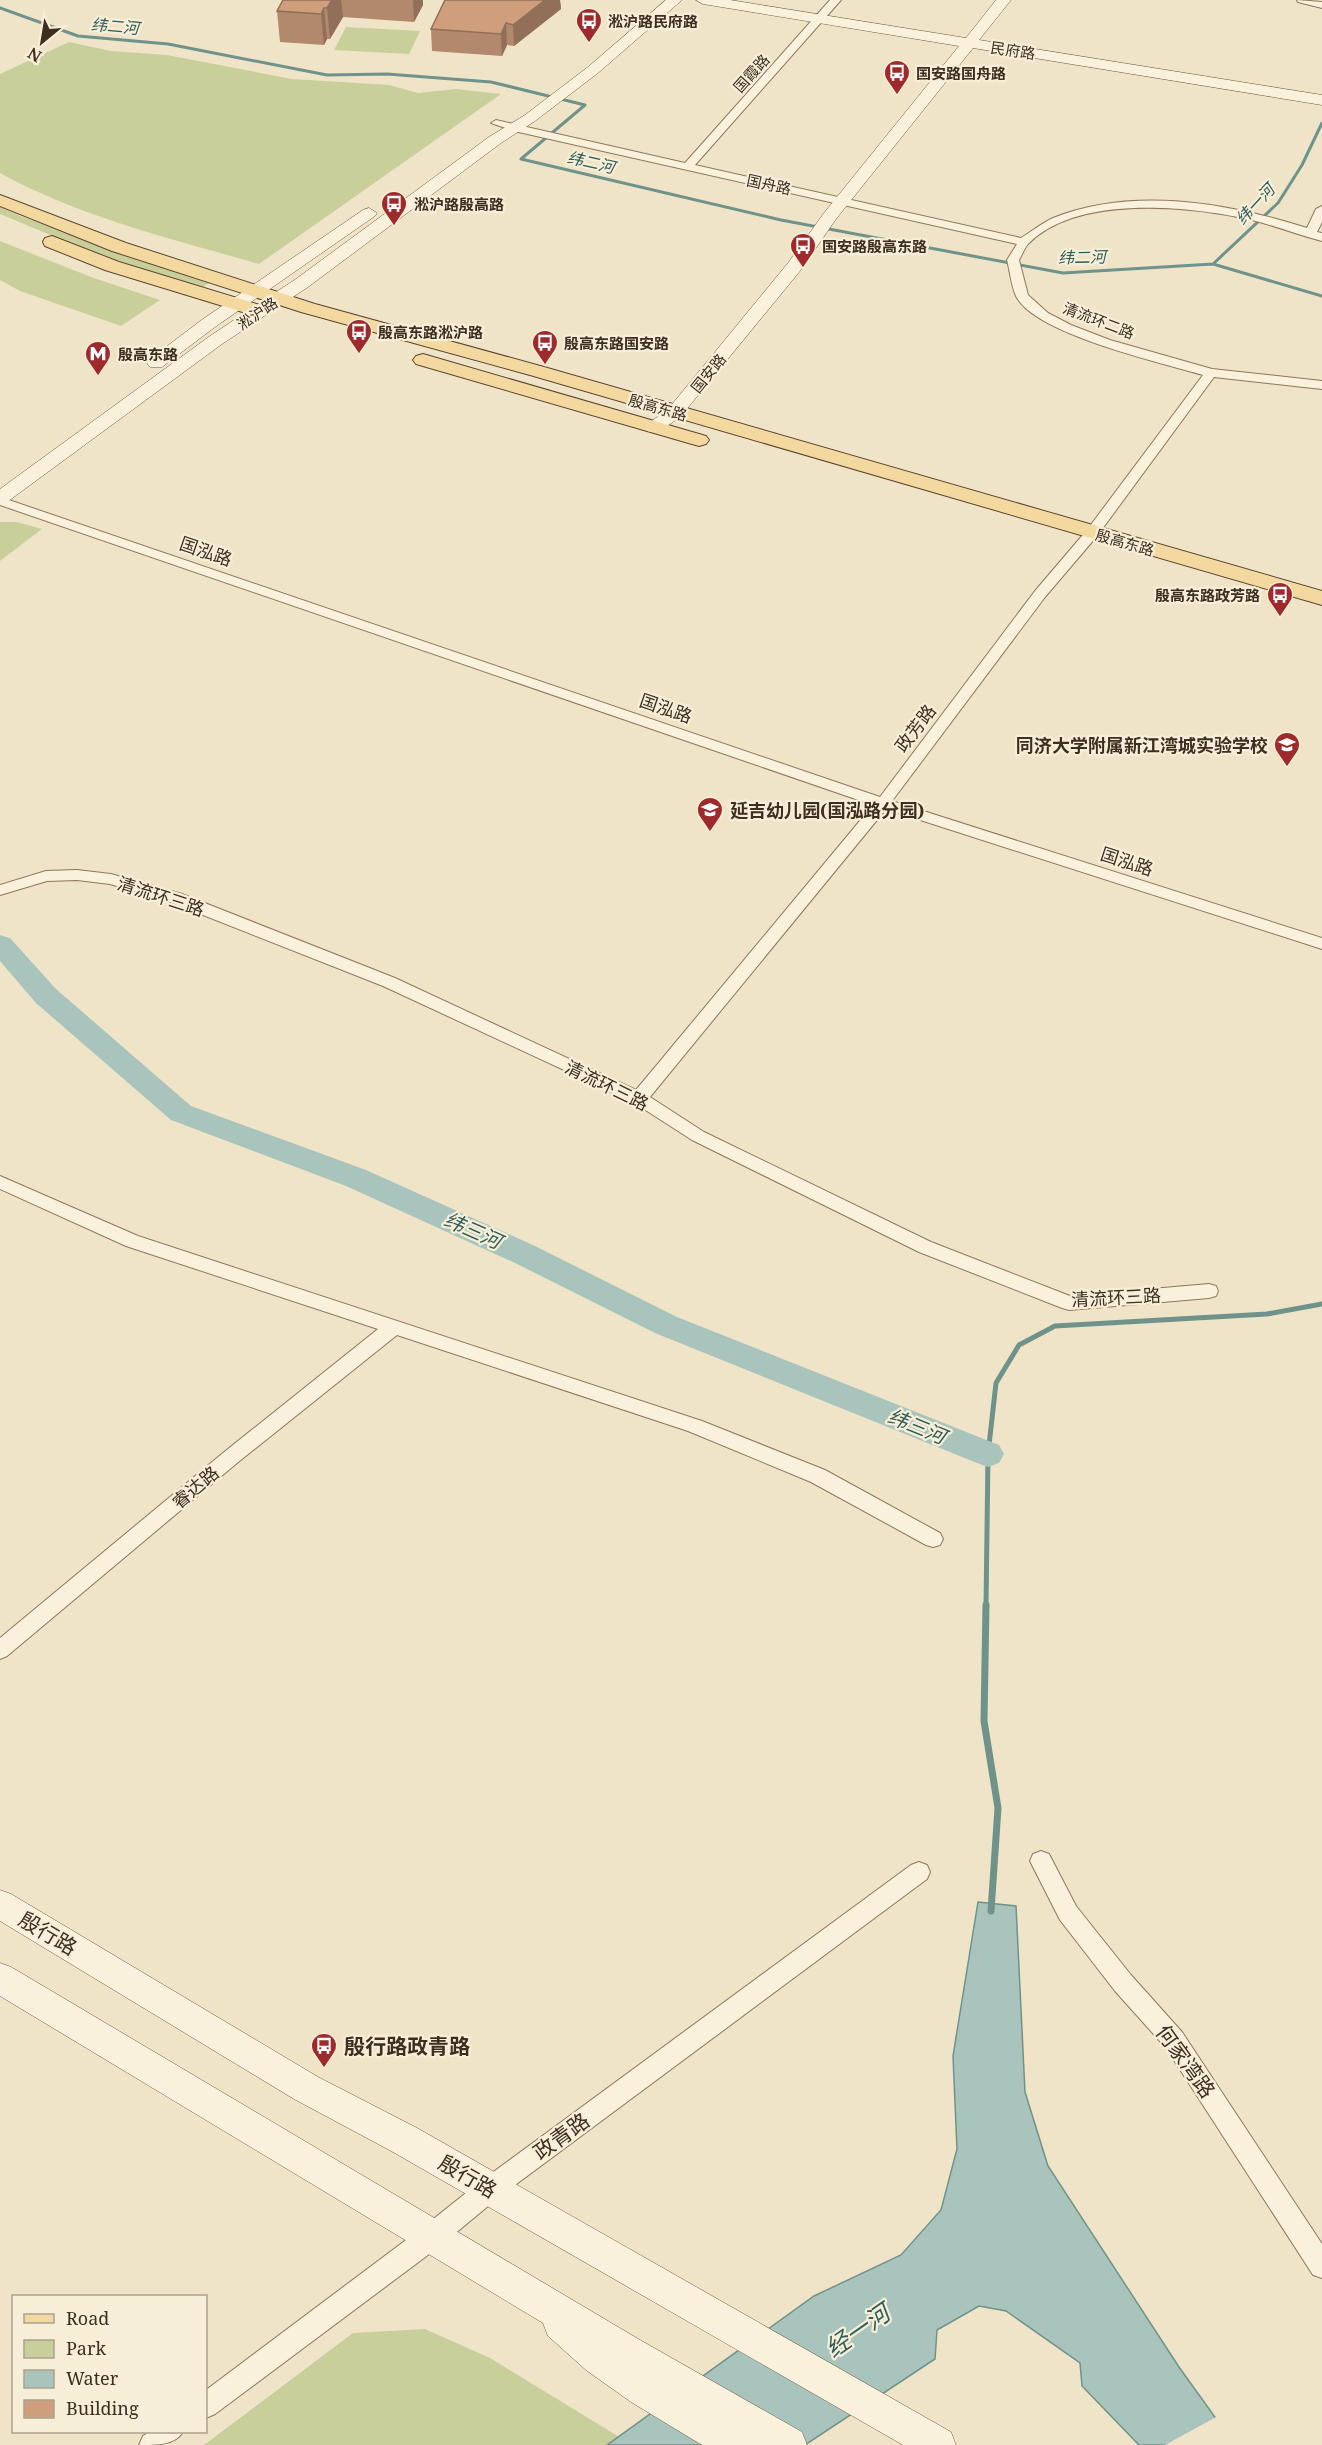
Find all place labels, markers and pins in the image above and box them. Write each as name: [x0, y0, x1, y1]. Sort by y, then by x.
bus stop icon: 淞沪路民府路: [574, 6, 604, 44]
place label: 淞沪路民府路: [608, 11, 698, 31]
bus stop icon: 国安路国舟路: [882, 58, 912, 96]
place label: 国安路国舟路: [916, 63, 1006, 83]
bus stop icon: 淞沪路殷高路: [379, 189, 409, 227]
place label: 淞沪路殷高路: [414, 194, 504, 214]
bus stop icon: 国安路殷高东路: [788, 231, 818, 269]
place label: 国安路殷高东路: [822, 236, 927, 256]
bus stop icon: 殷高东路淞沪路: [344, 317, 374, 355]
place label: 殷高东路淞沪路: [378, 322, 483, 342]
bus stop icon: 殷高东路国安路: [530, 328, 560, 366]
place label: 殷高东路国安路: [564, 333, 669, 353]
metro station icon: 殷高东路: [83, 339, 113, 377]
place label: 殷高东路: [118, 344, 178, 364]
bus stop icon: 殷高东路政芳路: [1265, 580, 1295, 618]
place label: 殷高东路政芳路: [1155, 585, 1260, 605]
school or university icon: 同济大学附属新江湾城实验学校: [1272, 730, 1302, 768]
place label: 同济大学附属新江湾城实验学校: [1016, 733, 1268, 757]
school or university icon: 延吉幼儿园(国泓路分园): [695, 795, 725, 833]
place label: 延吉幼儿园(国泓路分园): [730, 798, 924, 822]
bus stop icon: 殷行路政青路: [309, 2031, 339, 2069]
place label: 殷行路政青路: [344, 2032, 470, 2060]

